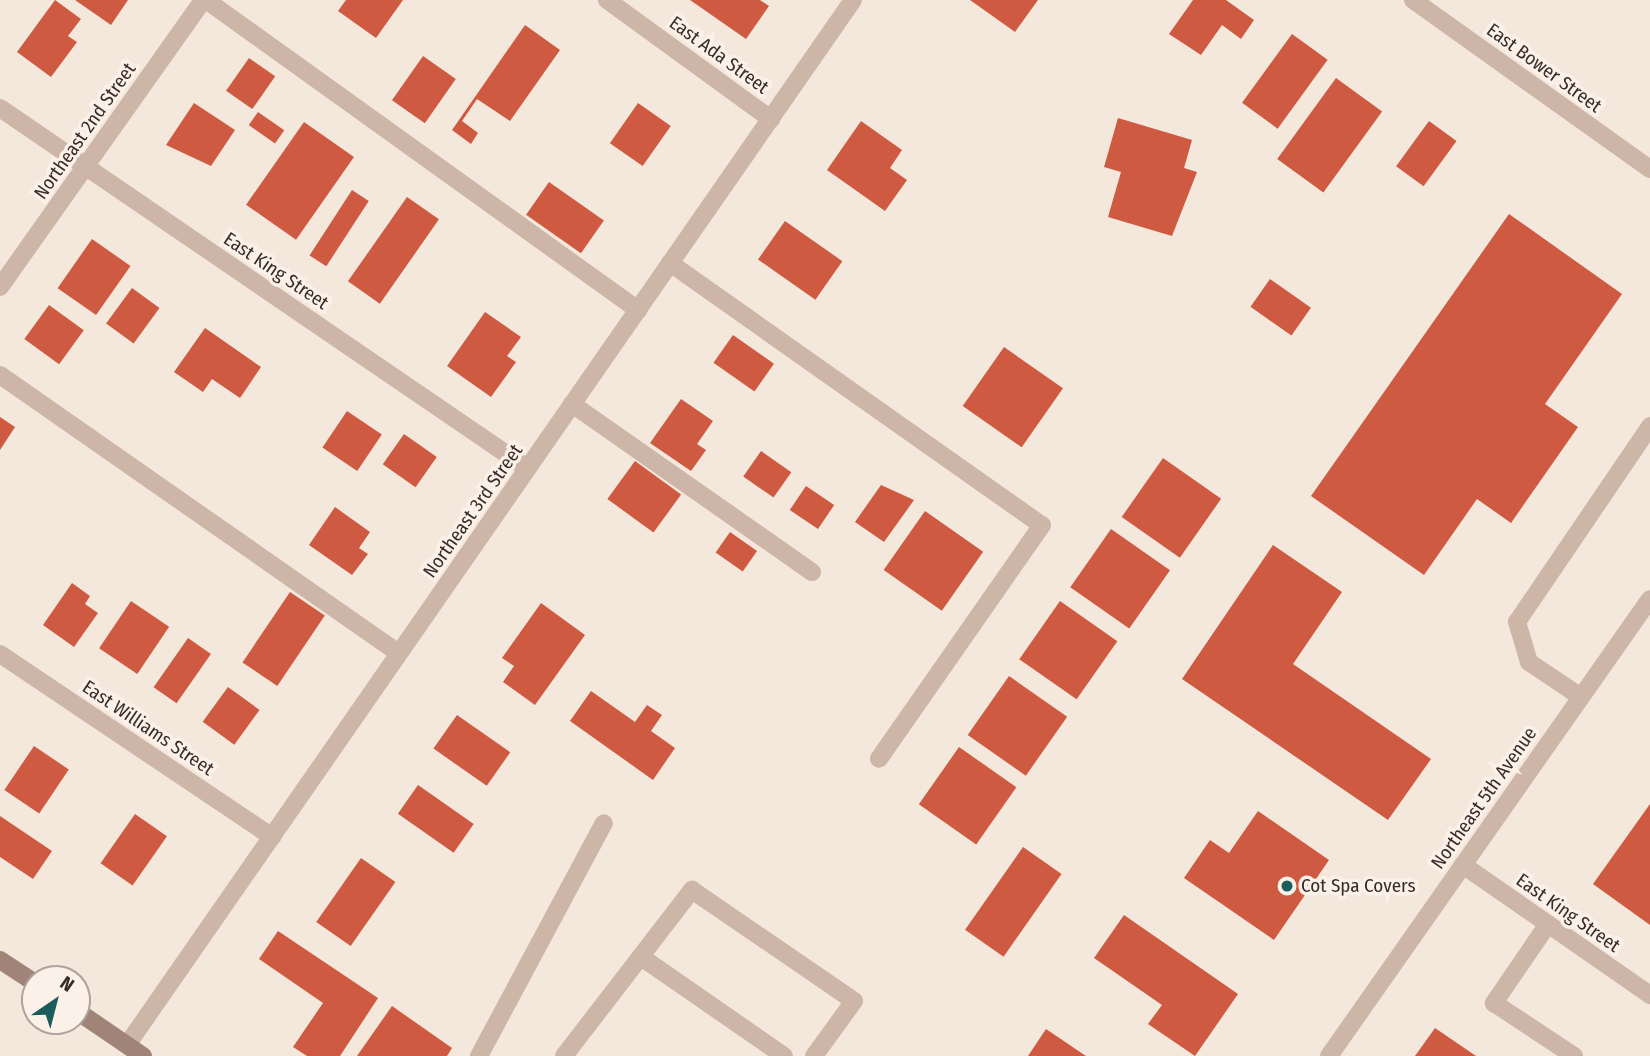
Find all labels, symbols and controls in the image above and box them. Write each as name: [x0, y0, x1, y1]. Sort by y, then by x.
street label: East Ada Street: [665, 11, 773, 99]
street label: East Bower Street: [1482, 19, 1606, 117]
street label: Northeast 2nd Street: [29, 58, 141, 204]
street label: East King Street: [219, 228, 333, 314]
street label: Northeast 3rd Street: [418, 440, 528, 582]
street label: East Williams Street: [78, 676, 218, 780]
street label: Northeast 5th Avenue: [1426, 723, 1542, 873]
street label: East King Street: [1512, 869, 1624, 957]
place label: Cot Spa Covers: [1301, 875, 1416, 897]
marker: Cot Spa Covers: [1279, 878, 1295, 894]
north arrow: [21, 965, 91, 1035]
text: N: [56, 971, 78, 997]

